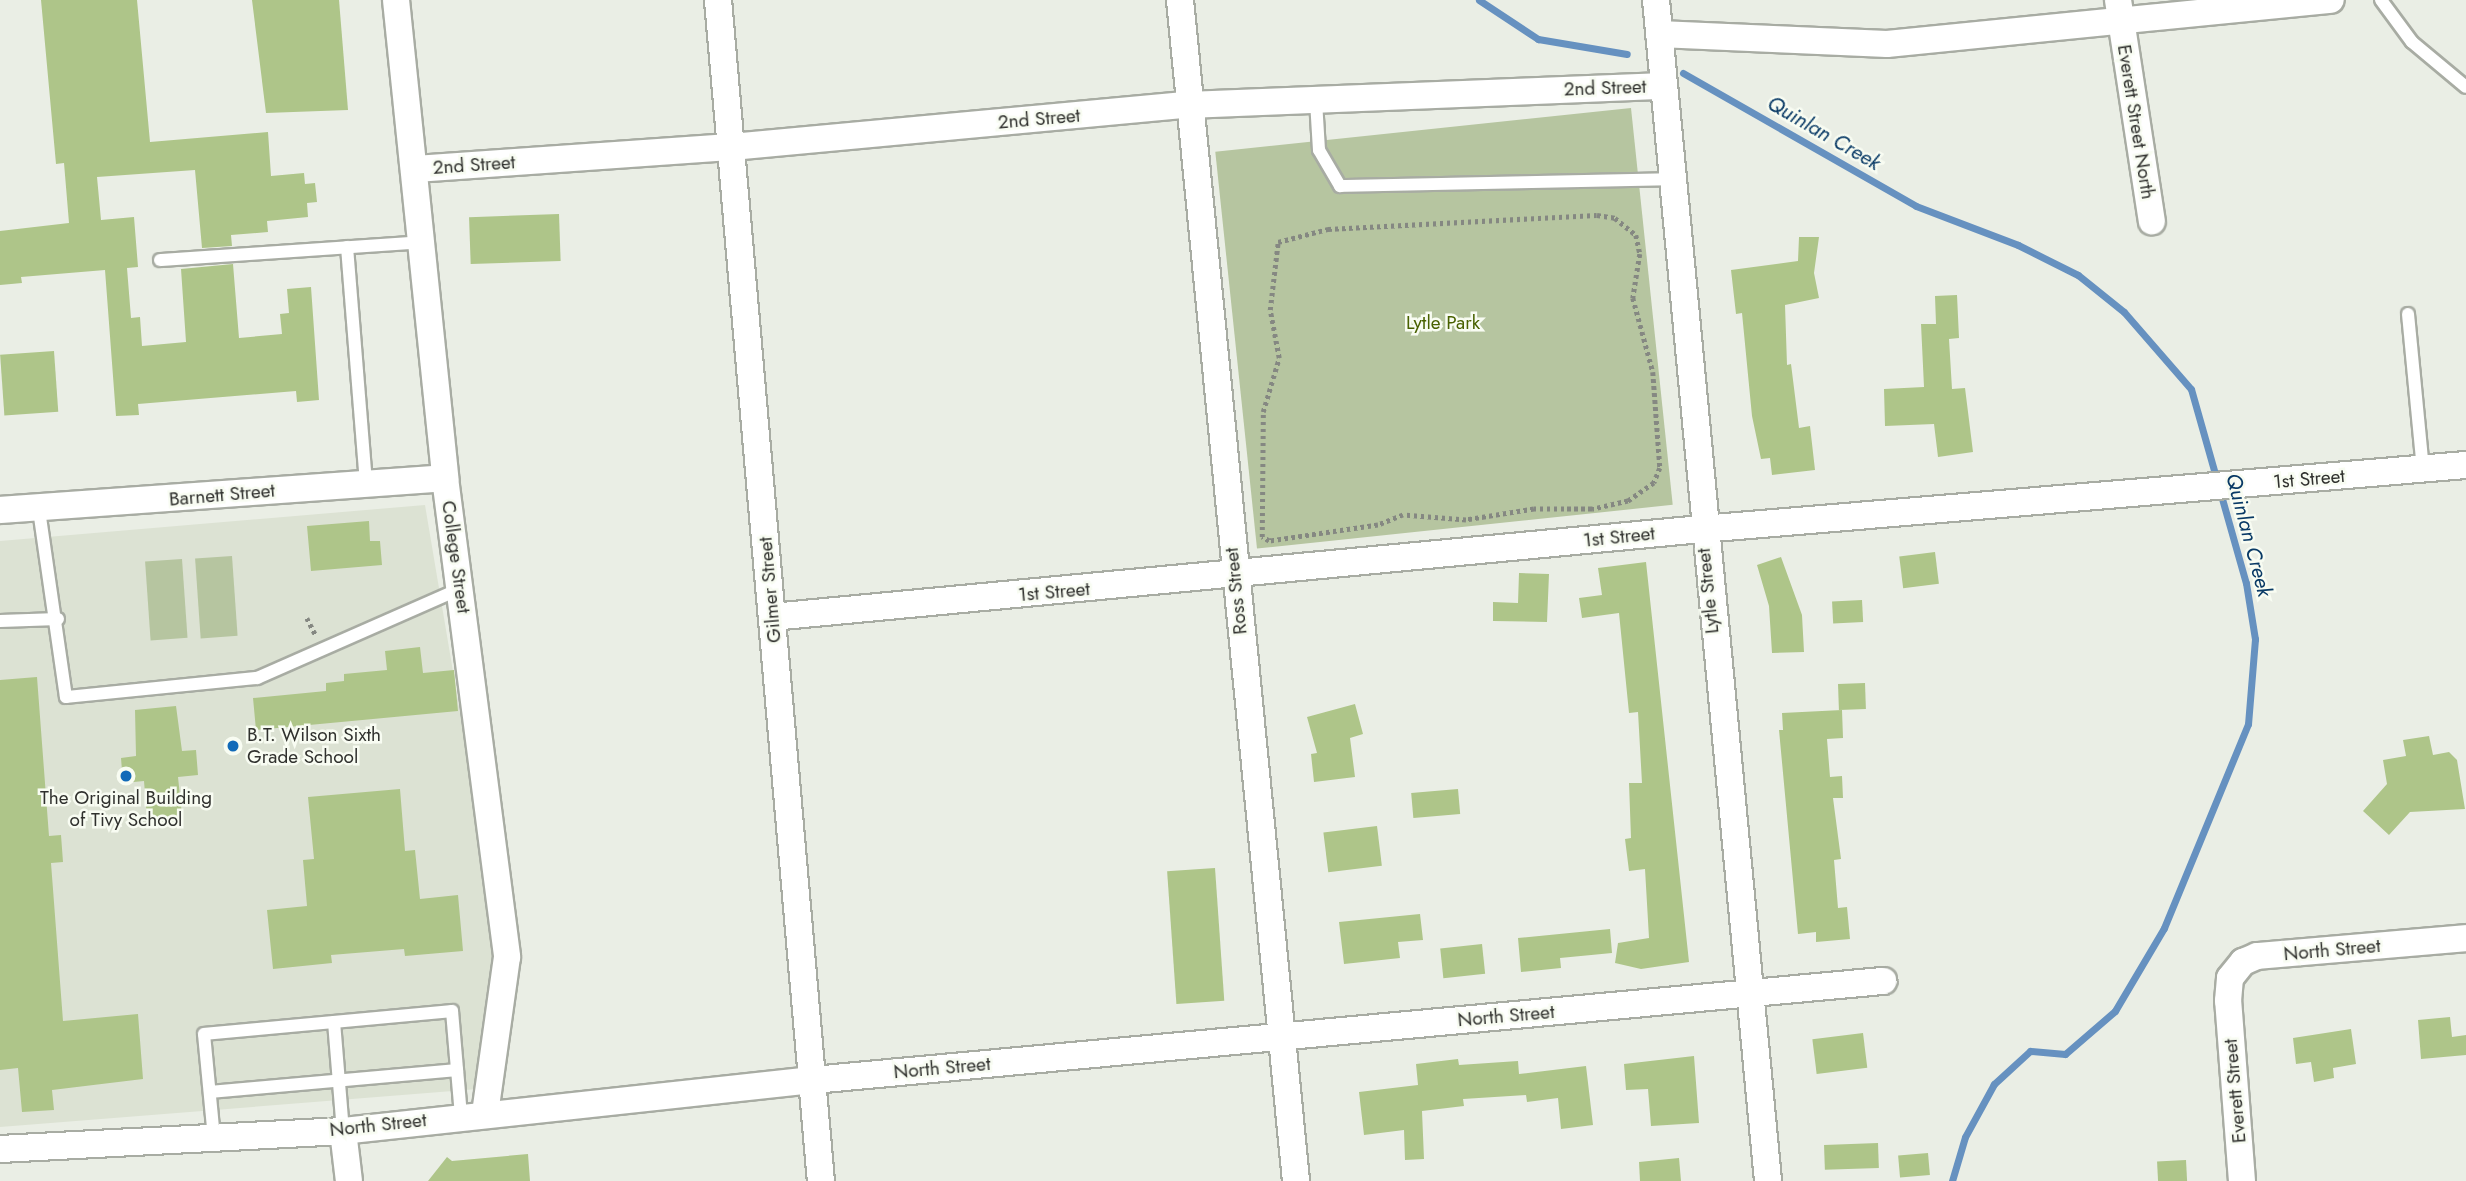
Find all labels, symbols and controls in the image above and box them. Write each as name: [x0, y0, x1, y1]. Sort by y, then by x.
street label: Everett Street North: [2113, 43, 2159, 201]
street label: 2nd Street: [1563, 75, 1647, 101]
water label: Quinlan Creek: [1763, 90, 1885, 176]
street label: 2nd Street: [997, 104, 1081, 134]
street label: 2nd Street: [432, 151, 516, 179]
park label: Lytle Park: [1406, 312, 1480, 334]
street label: 1st Street: [2272, 465, 2346, 493]
water label: Quinlan Creek: [2220, 471, 2278, 599]
street label: Barnett Street: [168, 479, 276, 511]
street label: College Street: [437, 499, 475, 615]
street label: 1st Street: [1582, 522, 1656, 552]
street label: Gilmer Street: [754, 536, 786, 644]
street label: Ross Street: [1220, 546, 1252, 636]
street label: Lytle Street: [1692, 547, 1724, 635]
street label: 1st Street: [1017, 578, 1091, 606]
place label: B.T. Wilson Sixth Grade School: [247, 724, 381, 768]
marker: B.T. Wilson Sixth Grade School: [225, 738, 241, 754]
marker: The Original Building of Tivy School: [118, 768, 134, 784]
place label: The Original Building of Tivy School: [40, 787, 212, 831]
street label: North Street: [2283, 934, 2381, 966]
street label: North Street: [1457, 1000, 1555, 1032]
street label: Everett Street: [2219, 1038, 2251, 1144]
street label: North Street: [893, 1052, 991, 1084]
street label: North Street: [328, 1109, 428, 1141]

